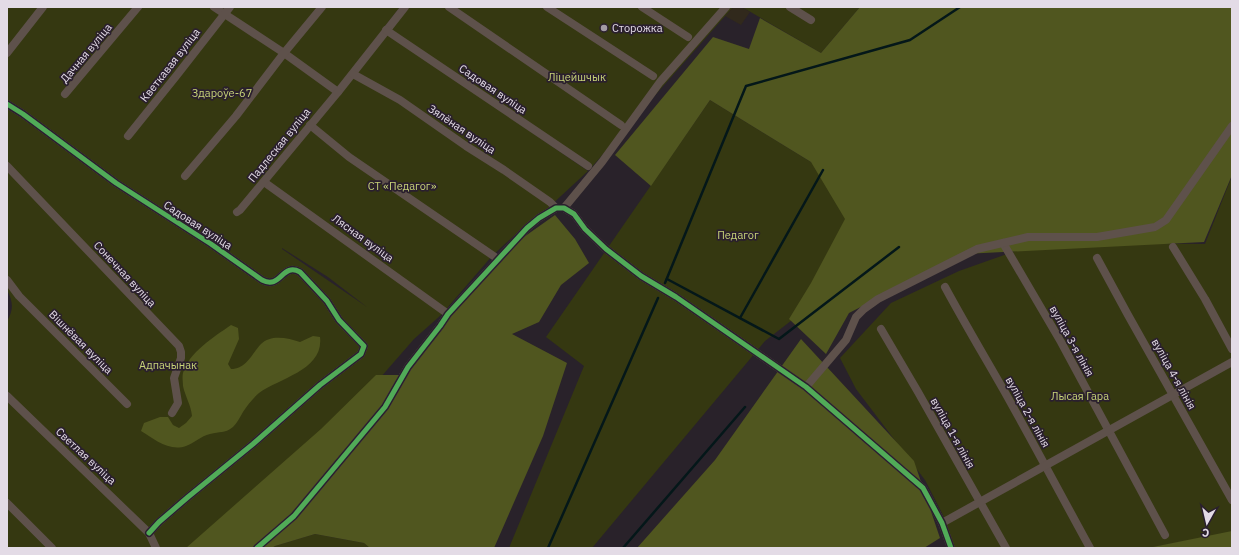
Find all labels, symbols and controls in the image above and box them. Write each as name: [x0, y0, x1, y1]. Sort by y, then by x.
street label: Дачная вуліца: [57, 20, 115, 86]
place label: Сторожка: [612, 21, 663, 35]
marker: Сторожка: [599, 23, 609, 33]
street label: Кветкавая вуліца: [137, 25, 203, 105]
street label: Садовая вуліца: [456, 61, 530, 117]
park label: Ліцейшчык: [548, 70, 606, 84]
park label: Здароўе-67: [192, 86, 252, 100]
street label: Зялёная вуліца: [426, 101, 498, 157]
street label: Падлеская вуліца: [245, 105, 313, 185]
park label: СТ «Педагог»: [368, 179, 437, 193]
street label: Садовая вуліца: [161, 198, 235, 252]
street label: Лясная вуліца: [330, 211, 397, 265]
park label: Педагог: [717, 228, 759, 242]
street label: Сонечная вуліца: [91, 238, 159, 310]
street label: вуліца 3-я лінія: [1047, 303, 1097, 379]
street label: Вішнёвая вуліца: [46, 307, 116, 377]
street label: вуліца 4-я лінія: [1149, 336, 1199, 412]
park label: Адпачынак: [139, 358, 197, 372]
street label: вуліца 2-я лінія: [1003, 374, 1053, 450]
park label: Лысая Гара: [1051, 389, 1109, 403]
street label: вуліца 1-я лінія: [928, 395, 978, 471]
street label: Светлая вуліца: [53, 425, 119, 488]
north arrow: [1187, 503, 1227, 543]
text: С: [1201, 525, 1210, 540]

